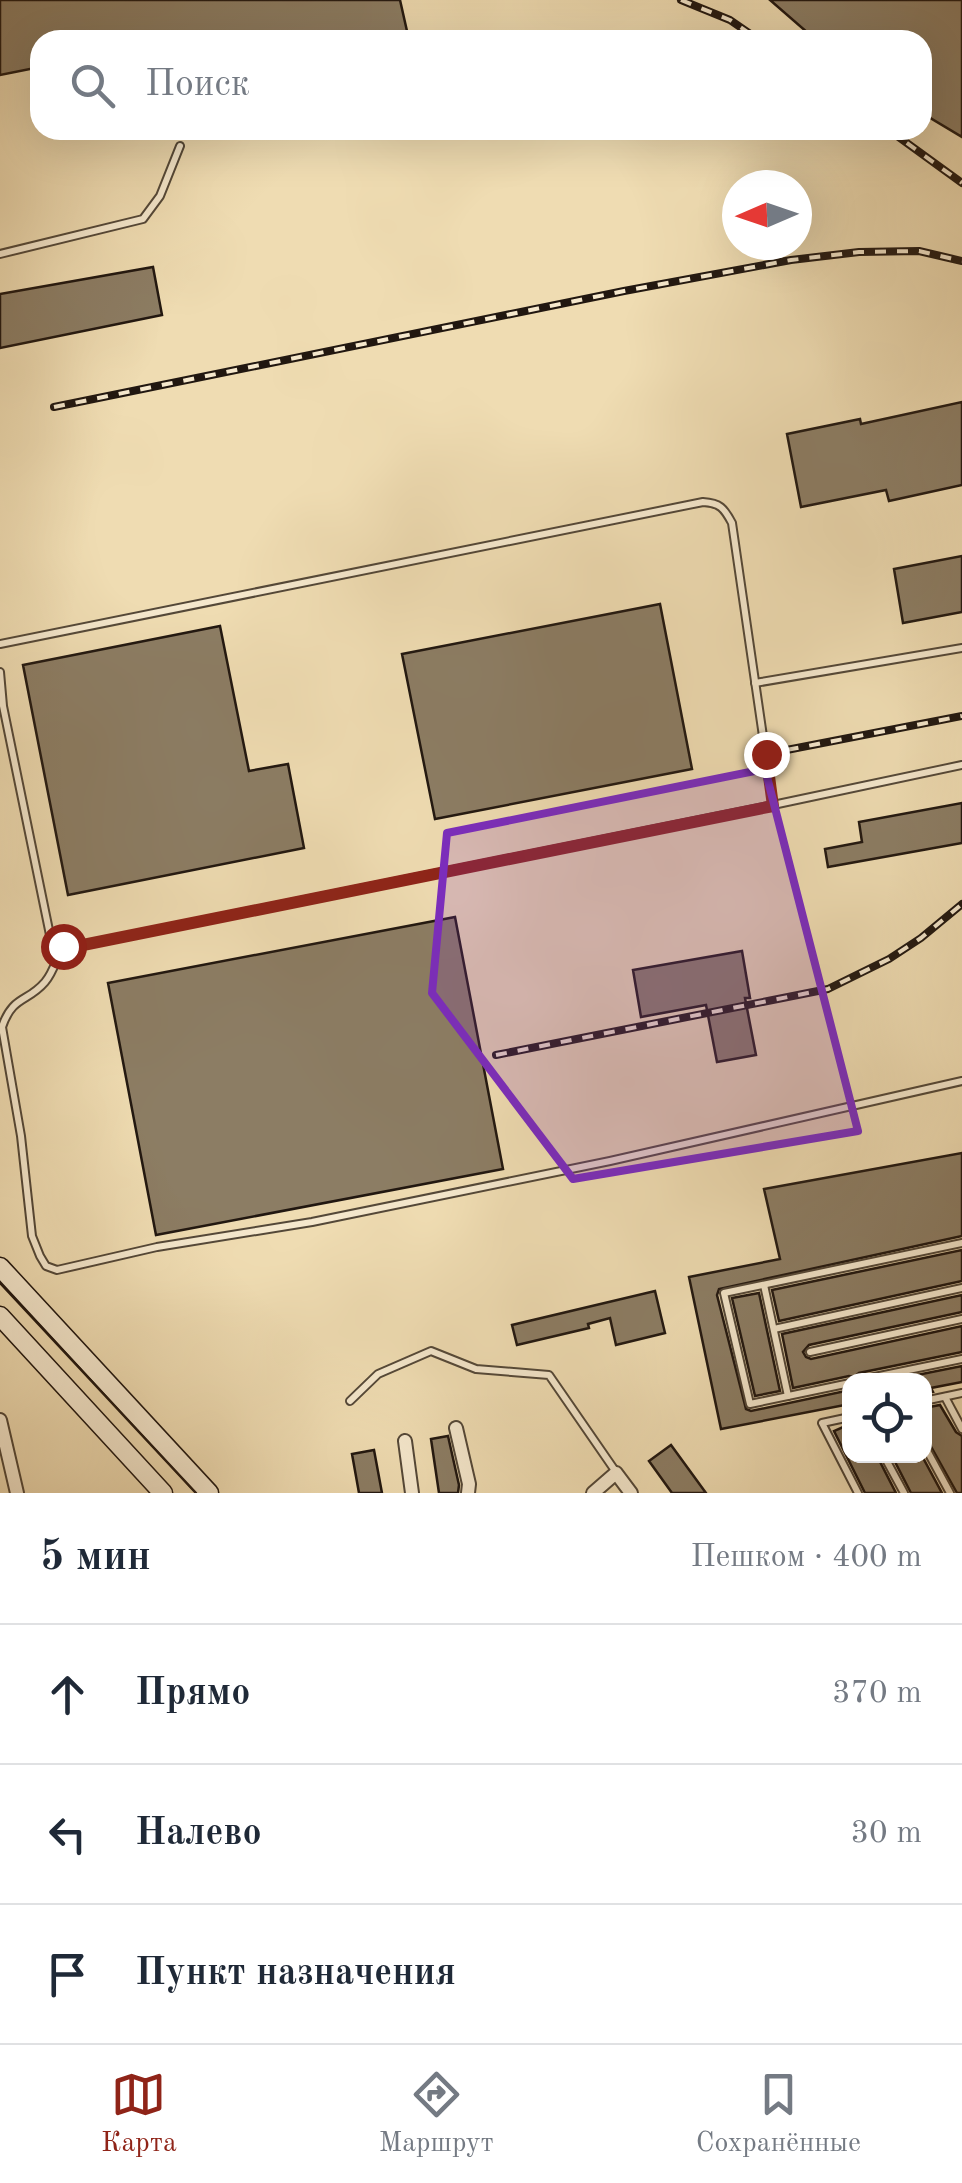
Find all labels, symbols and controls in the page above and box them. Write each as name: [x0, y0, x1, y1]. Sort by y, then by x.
search box: [30, 30, 932, 140]
icon: search: [65, 58, 120, 113]
text: Поиск: [145, 66, 250, 104]
north arrow: [722, 170, 812, 260]
route end: [744, 732, 790, 778]
route start: [41, 924, 87, 970]
map controls: [842, 1373, 932, 1463]
button: locate: [842, 1373, 932, 1463]
text: 5 мин: [40, 1537, 151, 1579]
text: Пешком · 400 m: [690, 1542, 922, 1574]
icon: ahead: [40, 1667, 95, 1722]
text: Прямо: [135, 1675, 250, 1713]
text: 370 m: [832, 1678, 922, 1710]
icon: left: [40, 1807, 95, 1862]
text: Налево: [135, 1815, 262, 1853]
text: 30 m: [851, 1818, 922, 1850]
icon: arrive: [40, 1947, 95, 2002]
text: Пункт назначения: [135, 1955, 456, 1993]
tab: Карта: [101, 2067, 177, 2162]
tab: Маршрут: [379, 2067, 494, 2162]
tab: Сохранённые: [696, 2067, 861, 2162]

